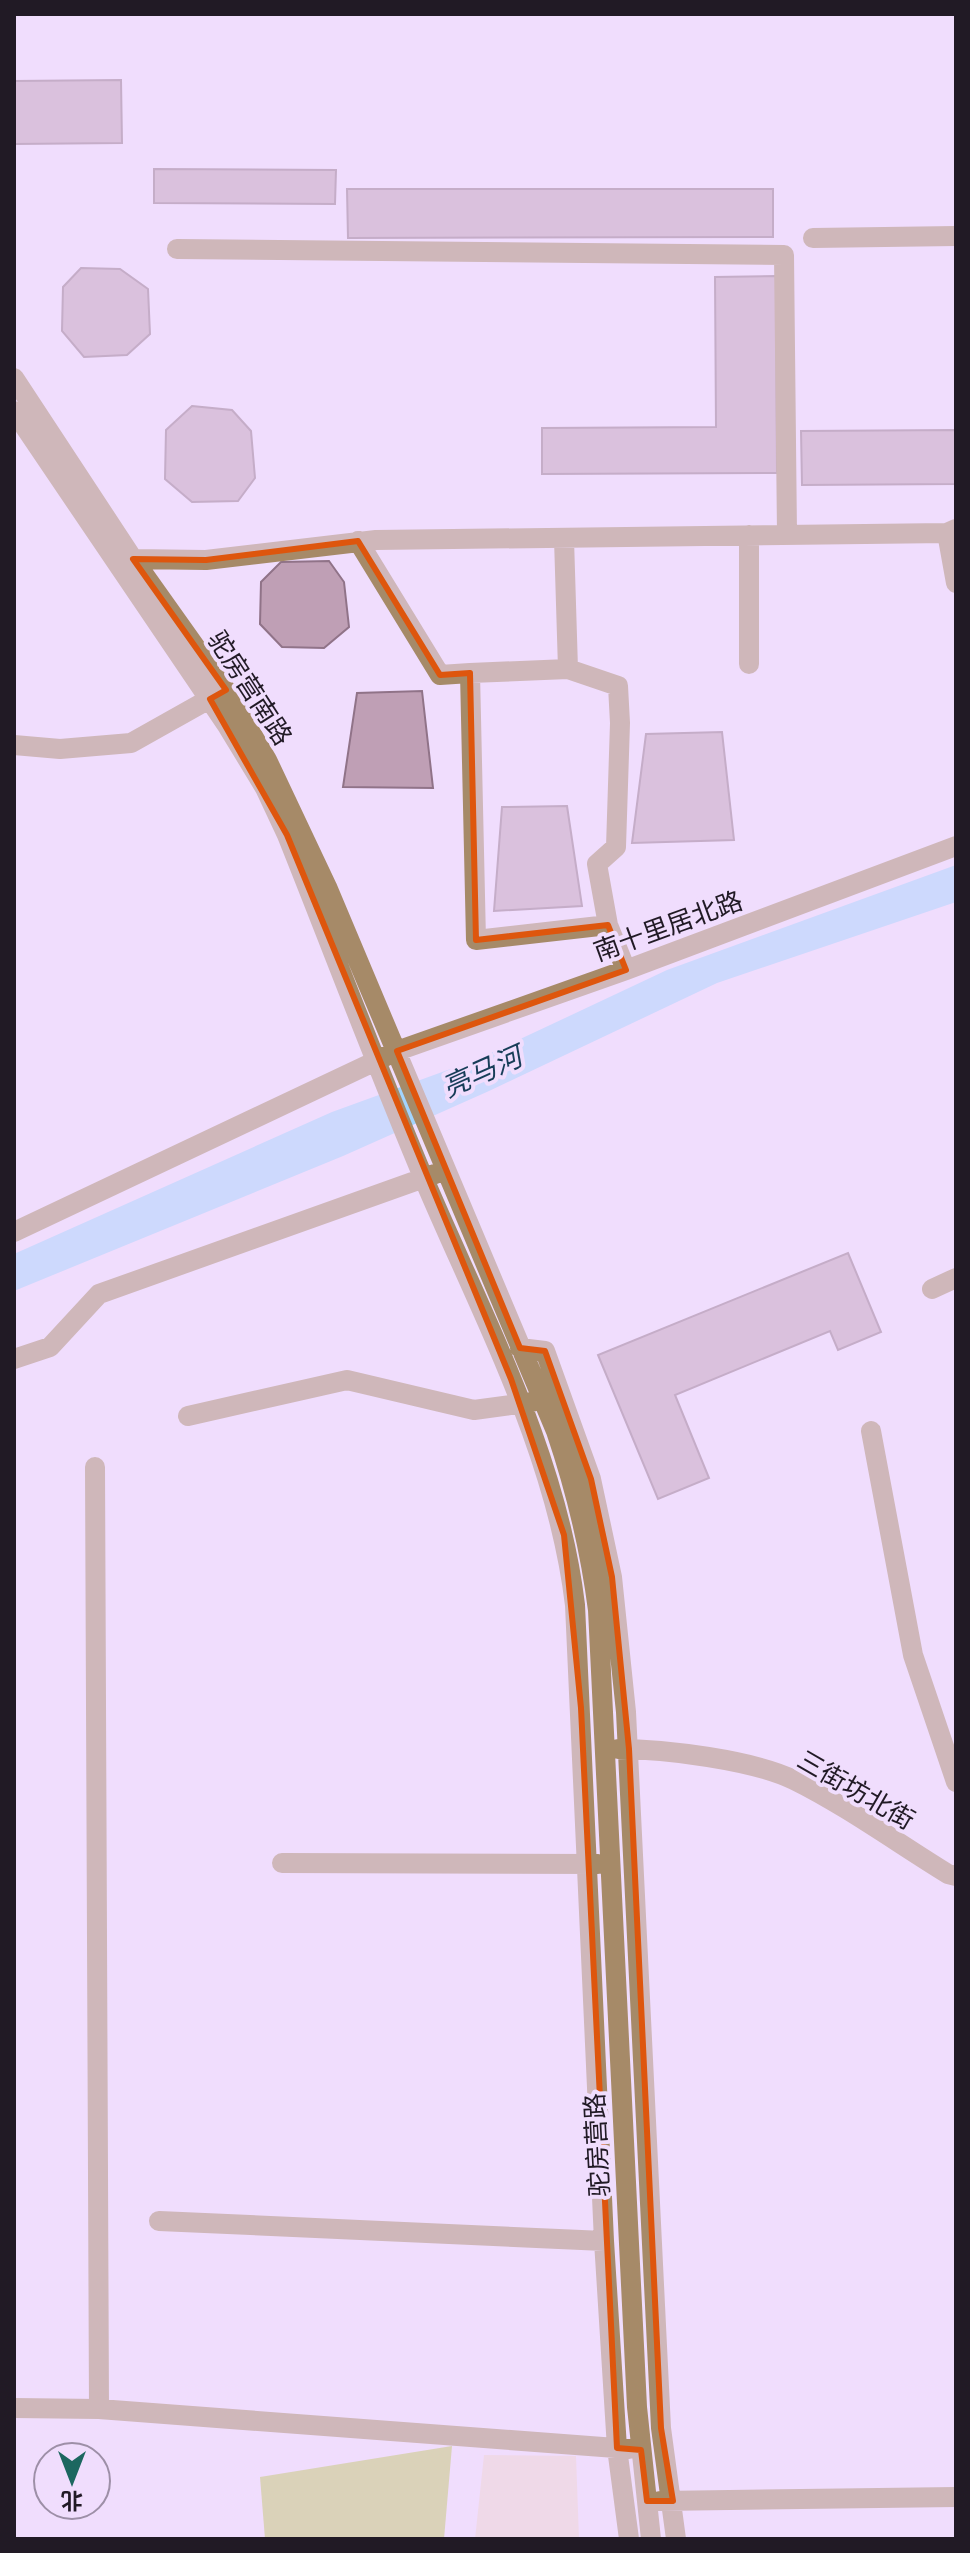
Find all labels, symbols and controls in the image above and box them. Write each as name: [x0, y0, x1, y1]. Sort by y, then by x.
street label: 驼房营南路: [202, 625, 298, 751]
street label: 南十里居北路: [590, 885, 746, 967]
water label: 亮马河: [437, 1038, 532, 1104]
street label: 三街坊北街: [792, 1745, 920, 1835]
street label: 驼房营路: [579, 2092, 615, 2198]
north arrow: [32, 2441, 112, 2521]
text: 北: [61, 2488, 83, 2513]

